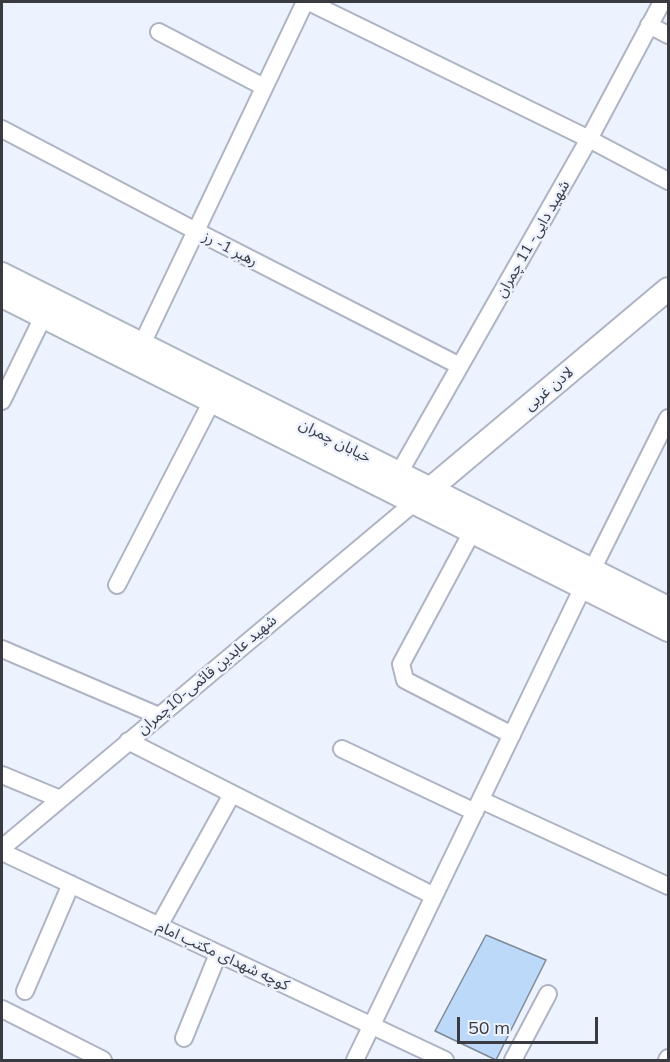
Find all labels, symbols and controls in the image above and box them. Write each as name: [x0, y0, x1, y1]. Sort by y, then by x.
street label: شهید دایی- 11 چمران: [492, 177, 574, 301]
street label: رهبر 1- رز: [200, 228, 260, 270]
street label: لادن غربی: [521, 363, 577, 415]
street label: خیابان چمران: [296, 415, 374, 467]
street label: شهید عابدین قائمی-10چمران: [134, 611, 280, 739]
street label: کوچه شهدای مکتب امام: [154, 917, 292, 995]
scale bar: [460, 1005, 601, 1043]
text: 50 m: [468, 1016, 510, 1039]

